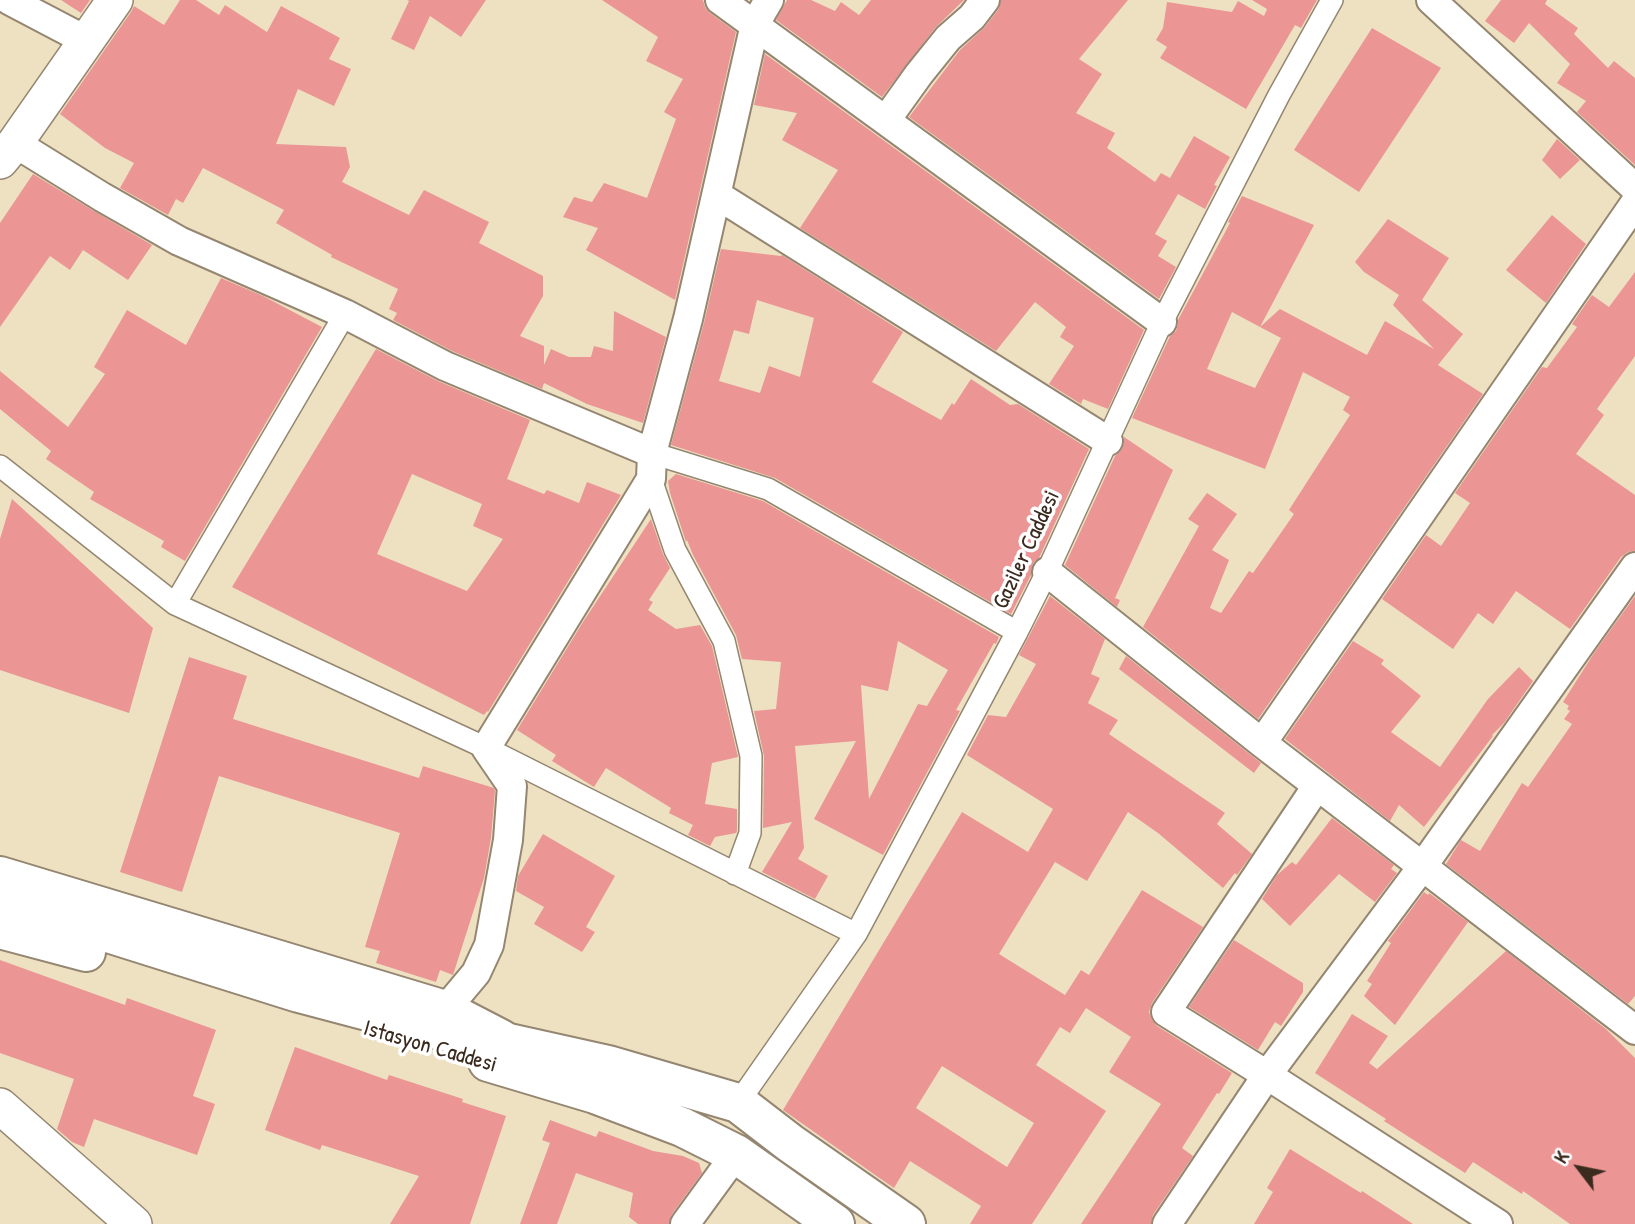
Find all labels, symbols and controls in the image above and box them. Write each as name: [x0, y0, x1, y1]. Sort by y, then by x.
street label: Gaziler Caddesi: [988, 487, 1066, 613]
street label: Istasyon Caddesi: [360, 1015, 500, 1079]
north arrow: [1544, 1133, 1614, 1203]
text: K: [1548, 1146, 1575, 1168]

